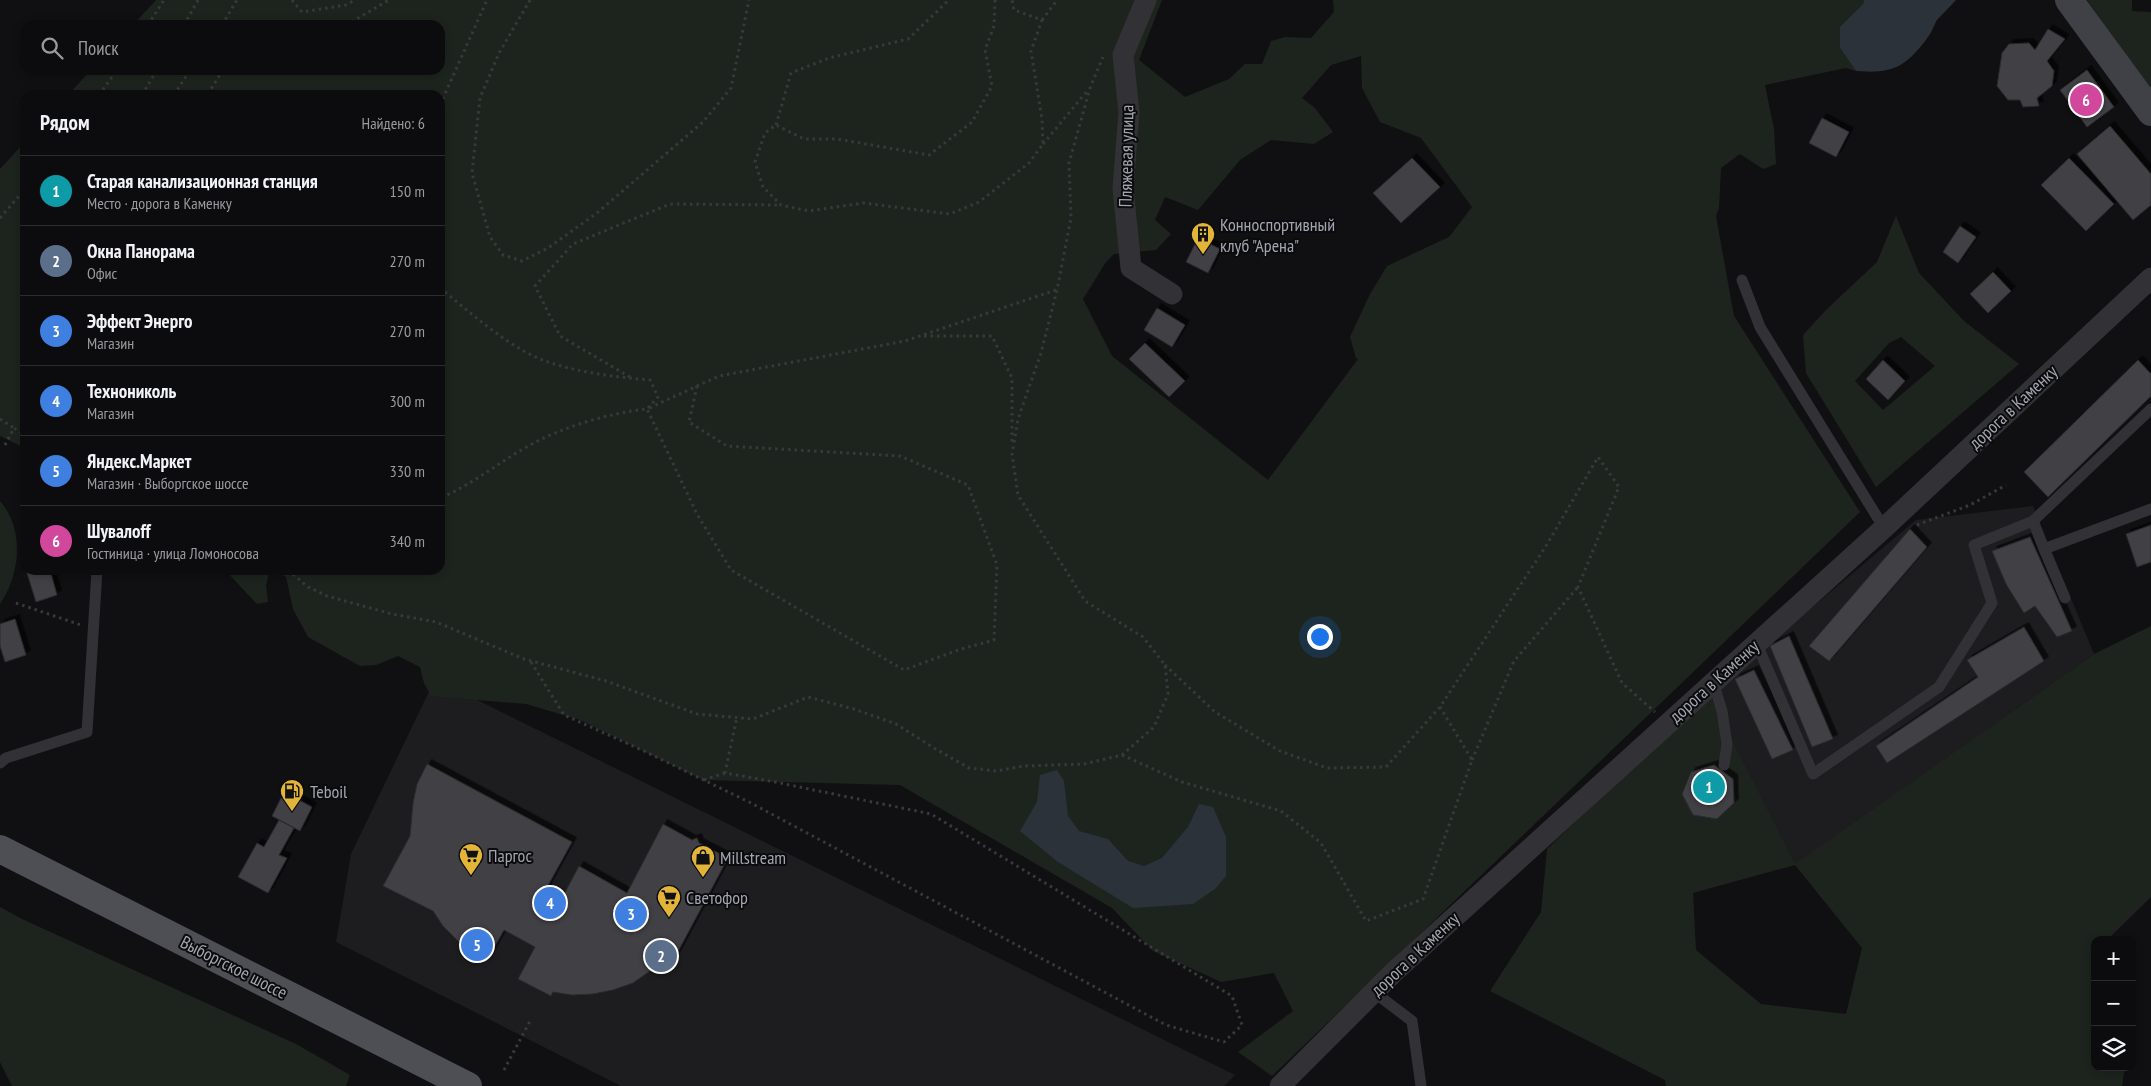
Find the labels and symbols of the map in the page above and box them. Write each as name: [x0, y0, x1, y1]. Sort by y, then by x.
pin: 6: [2070, 81, 2102, 119]
street label: Пляжевая улица: [1114, 104, 1138, 208]
place label: Конноспортивный клуб "Арена": [1220, 213, 1335, 257]
building icon: Конноспортивный клуб "Арена": [1190, 221, 1216, 255]
street label: дорога в Каменку: [1964, 360, 2062, 454]
your location: [1307, 624, 1333, 650]
street label: дорога в Каменку: [1664, 634, 1764, 727]
pin: 1: [1693, 768, 1725, 806]
fuel station icon: Teboil: [279, 778, 305, 812]
place label: Teboil: [310, 780, 348, 803]
supermarket icon: Паргос: [458, 842, 484, 876]
place label: Паргос: [488, 844, 532, 867]
shop icon: Millstream: [690, 844, 716, 878]
place label: Millstream: [720, 846, 786, 869]
pin: 4: [534, 884, 566, 922]
supermarket icon: Светофор: [656, 884, 682, 918]
place label: Светофор: [686, 886, 748, 909]
pin: 3: [615, 895, 647, 933]
street label: дорога в Каменку: [1366, 907, 1464, 1001]
pin: 5: [461, 926, 493, 964]
street label: Выборгское шоссе: [177, 930, 291, 1004]
pin: 2: [645, 937, 677, 975]

